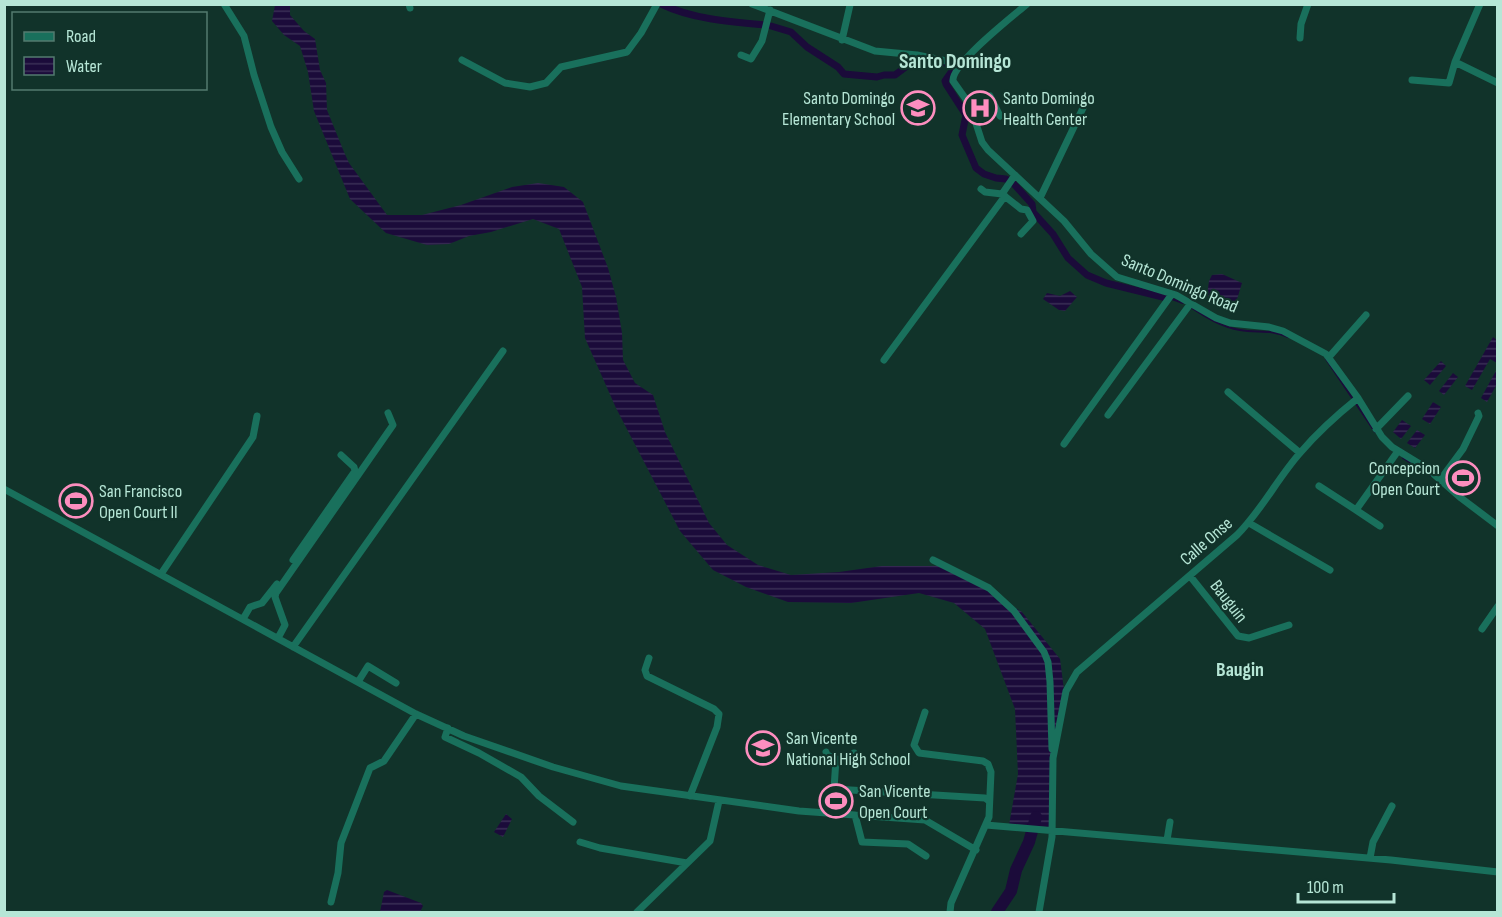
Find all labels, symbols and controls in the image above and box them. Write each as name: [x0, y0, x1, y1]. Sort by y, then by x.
legend: [12, 12, 207, 90]
text: Road: [66, 26, 96, 47]
district label: Santo Domingo: [899, 49, 1011, 74]
text: Water: [66, 56, 102, 77]
place label: Santo Domingo Elementary School: [782, 88, 895, 130]
place label: Santo Domingo Health Center: [1003, 88, 1095, 130]
school or university icon: Santo Domingo Elementary School: [900, 90, 936, 126]
hospital icon: Santo Domingo Health Center: [962, 90, 998, 126]
street label: Santo Domingo Road: [1118, 249, 1241, 317]
place label: Concepcion Open Court: [1369, 458, 1441, 500]
sports icon: Concepcion Open Court: [1445, 460, 1481, 496]
place label: San Francisco Open Court II: [99, 481, 182, 523]
sports icon: San Francisco Open Court II: [58, 483, 94, 519]
street label: Calle Onse: [1176, 513, 1237, 570]
street label: Bauguin: [1205, 576, 1252, 627]
district label: Baugin: [1216, 658, 1264, 682]
place label: San Vicente National High School: [786, 728, 910, 770]
school or university icon: San Vicente National High School: [745, 730, 781, 766]
place label: San Vicente Open Court: [859, 781, 930, 823]
sports icon: San Vicente Open Court: [818, 783, 854, 819]
scale bar: [1298, 866, 1394, 904]
text: 100 m: [1307, 877, 1344, 898]

